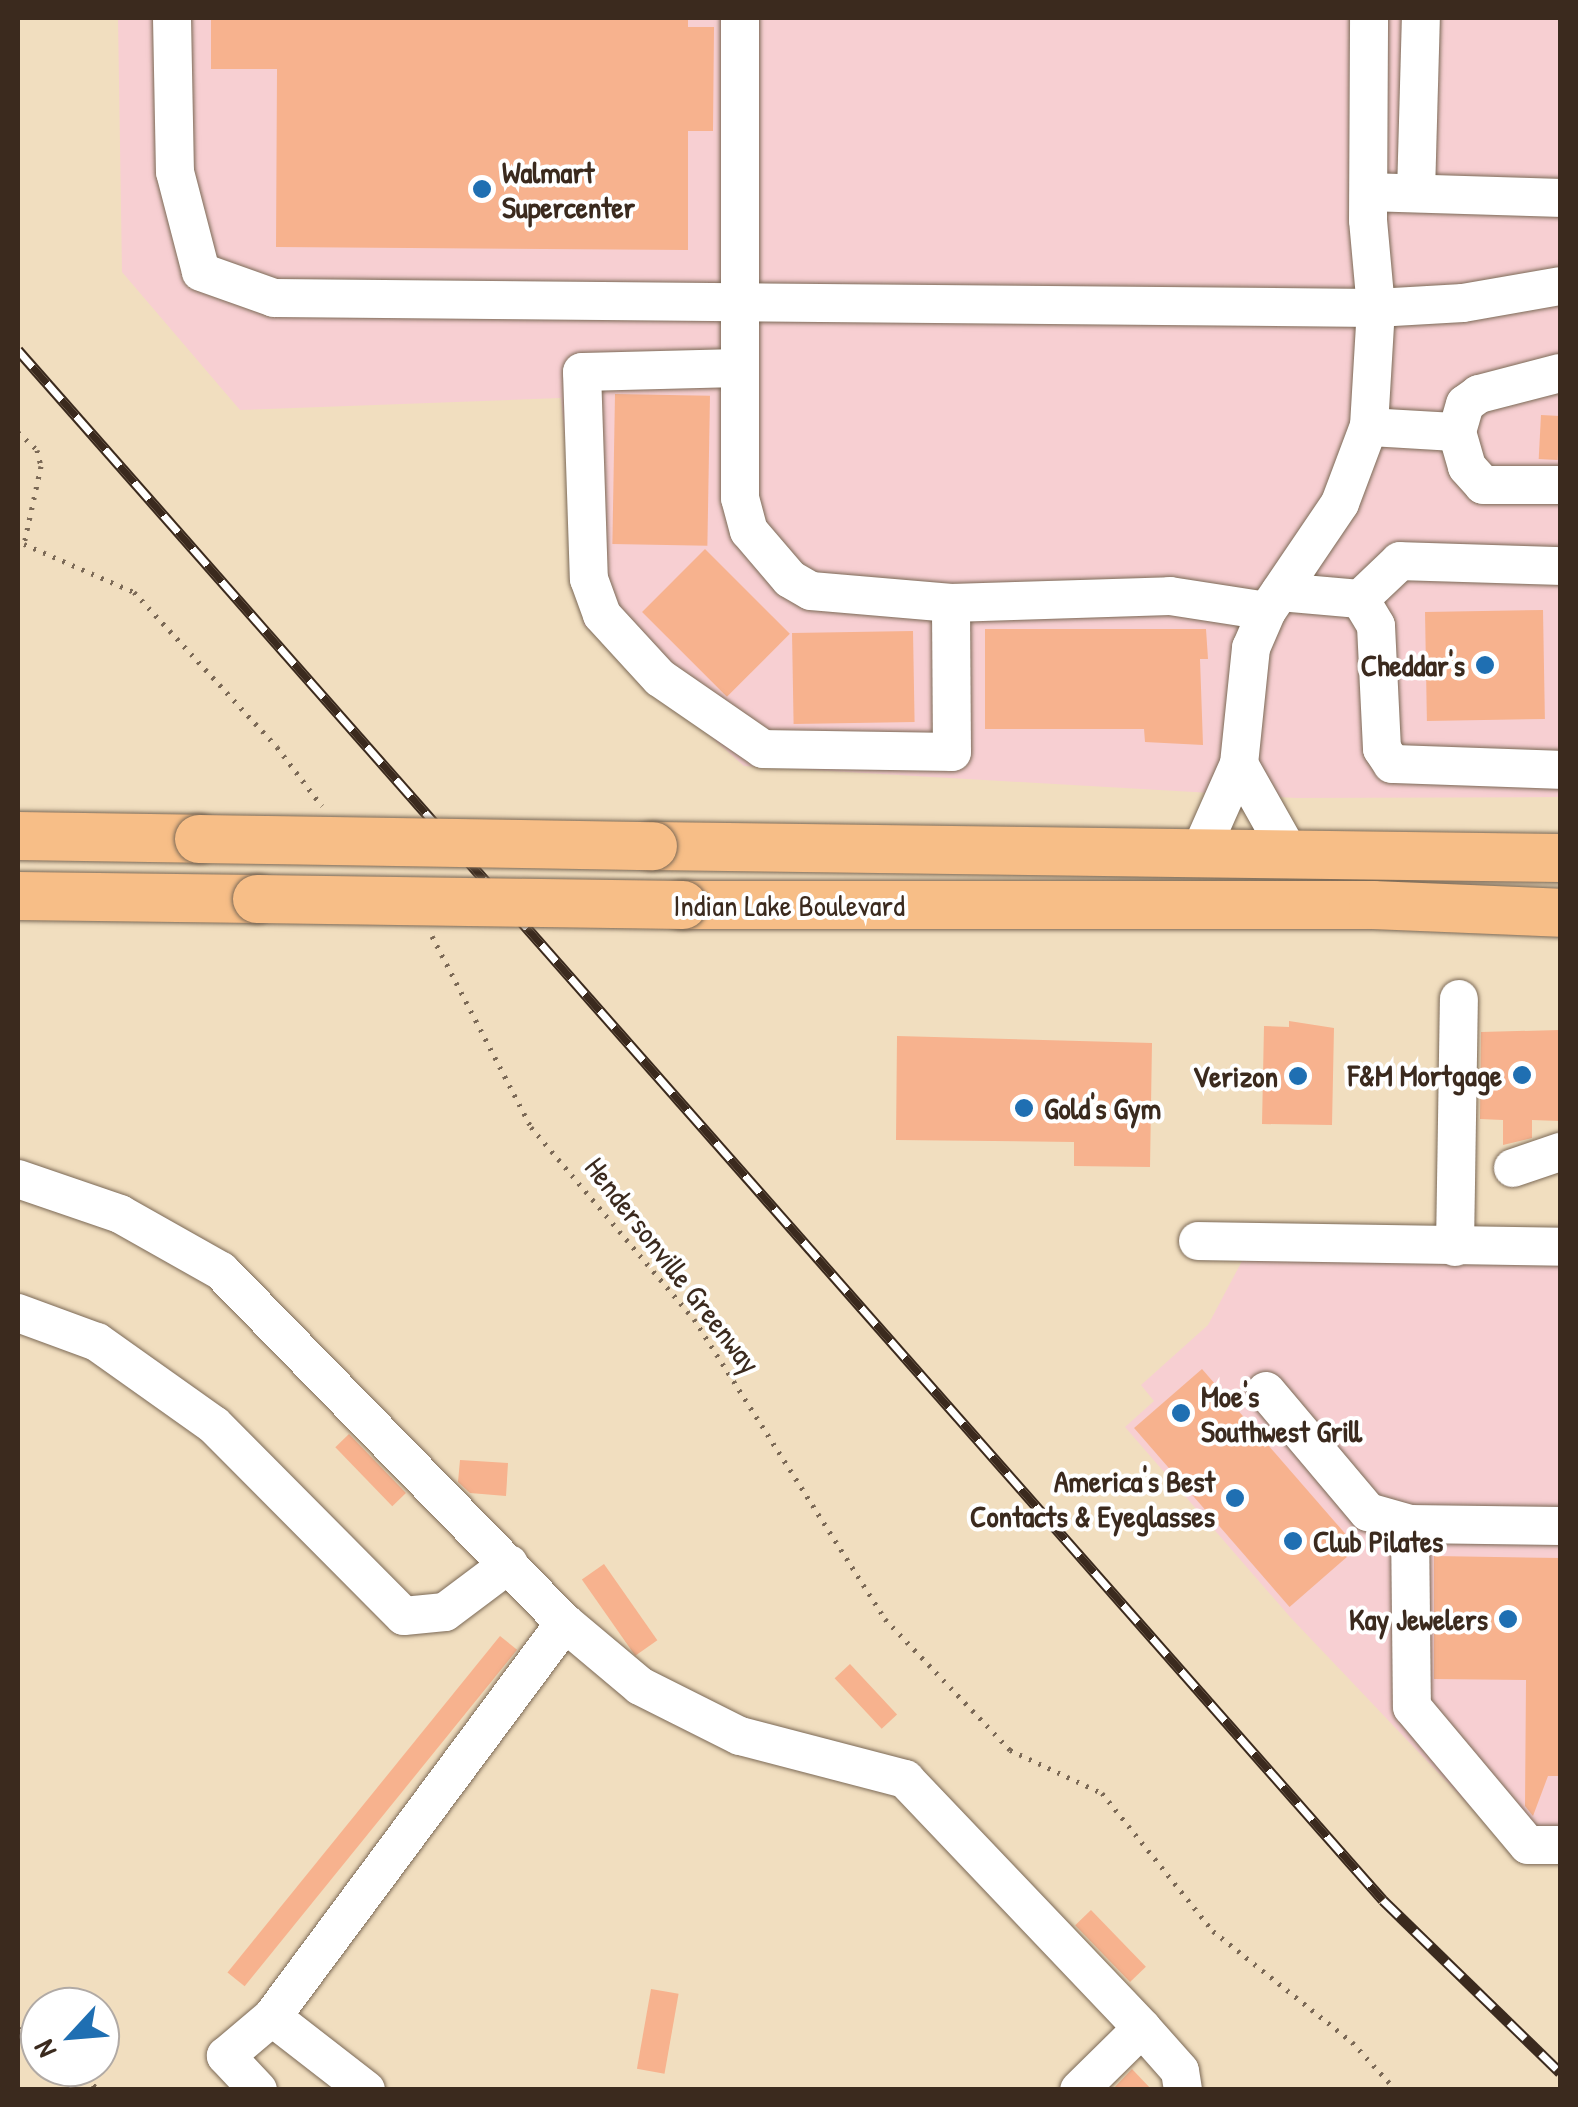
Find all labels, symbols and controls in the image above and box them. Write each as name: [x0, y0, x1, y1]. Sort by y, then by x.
place label: Walmart Supercenter: [502, 154, 635, 224]
marker: Walmart Supercenter: [471, 178, 493, 200]
place label: Cheddar's: [1361, 647, 1465, 683]
marker: Cheddar's: [1474, 654, 1496, 676]
street label: Indian Lake Boulevard: [673, 887, 905, 923]
place label: F&M Mortgage: [1348, 1057, 1502, 1093]
place label: Verizon: [1192, 1058, 1278, 1094]
marker: F&M Mortgage: [1511, 1064, 1533, 1086]
marker: Verizon: [1287, 1065, 1309, 1087]
place label: Gold's Gym: [1044, 1090, 1161, 1126]
marker: Gold's Gym: [1013, 1097, 1035, 1119]
street label: Hendersonville Greenway: [578, 1150, 768, 1380]
place label: Moe's Southwest Grill: [1201, 1378, 1362, 1448]
marker: Moe's Southwest Grill: [1170, 1402, 1192, 1424]
place label: America's Best Contacts & Eyeglasses: [970, 1463, 1215, 1534]
marker: America's Best Contacts & Eyeglasses: [1224, 1487, 1246, 1509]
place label: Club Pilates: [1313, 1523, 1443, 1559]
marker: Club Pilates: [1282, 1530, 1304, 1552]
place label: Kay Jewelers: [1349, 1601, 1488, 1637]
marker: Kay Jewelers: [1497, 1608, 1519, 1630]
north arrow: [20, 1987, 120, 2087]
text: N: [24, 2034, 65, 2064]

